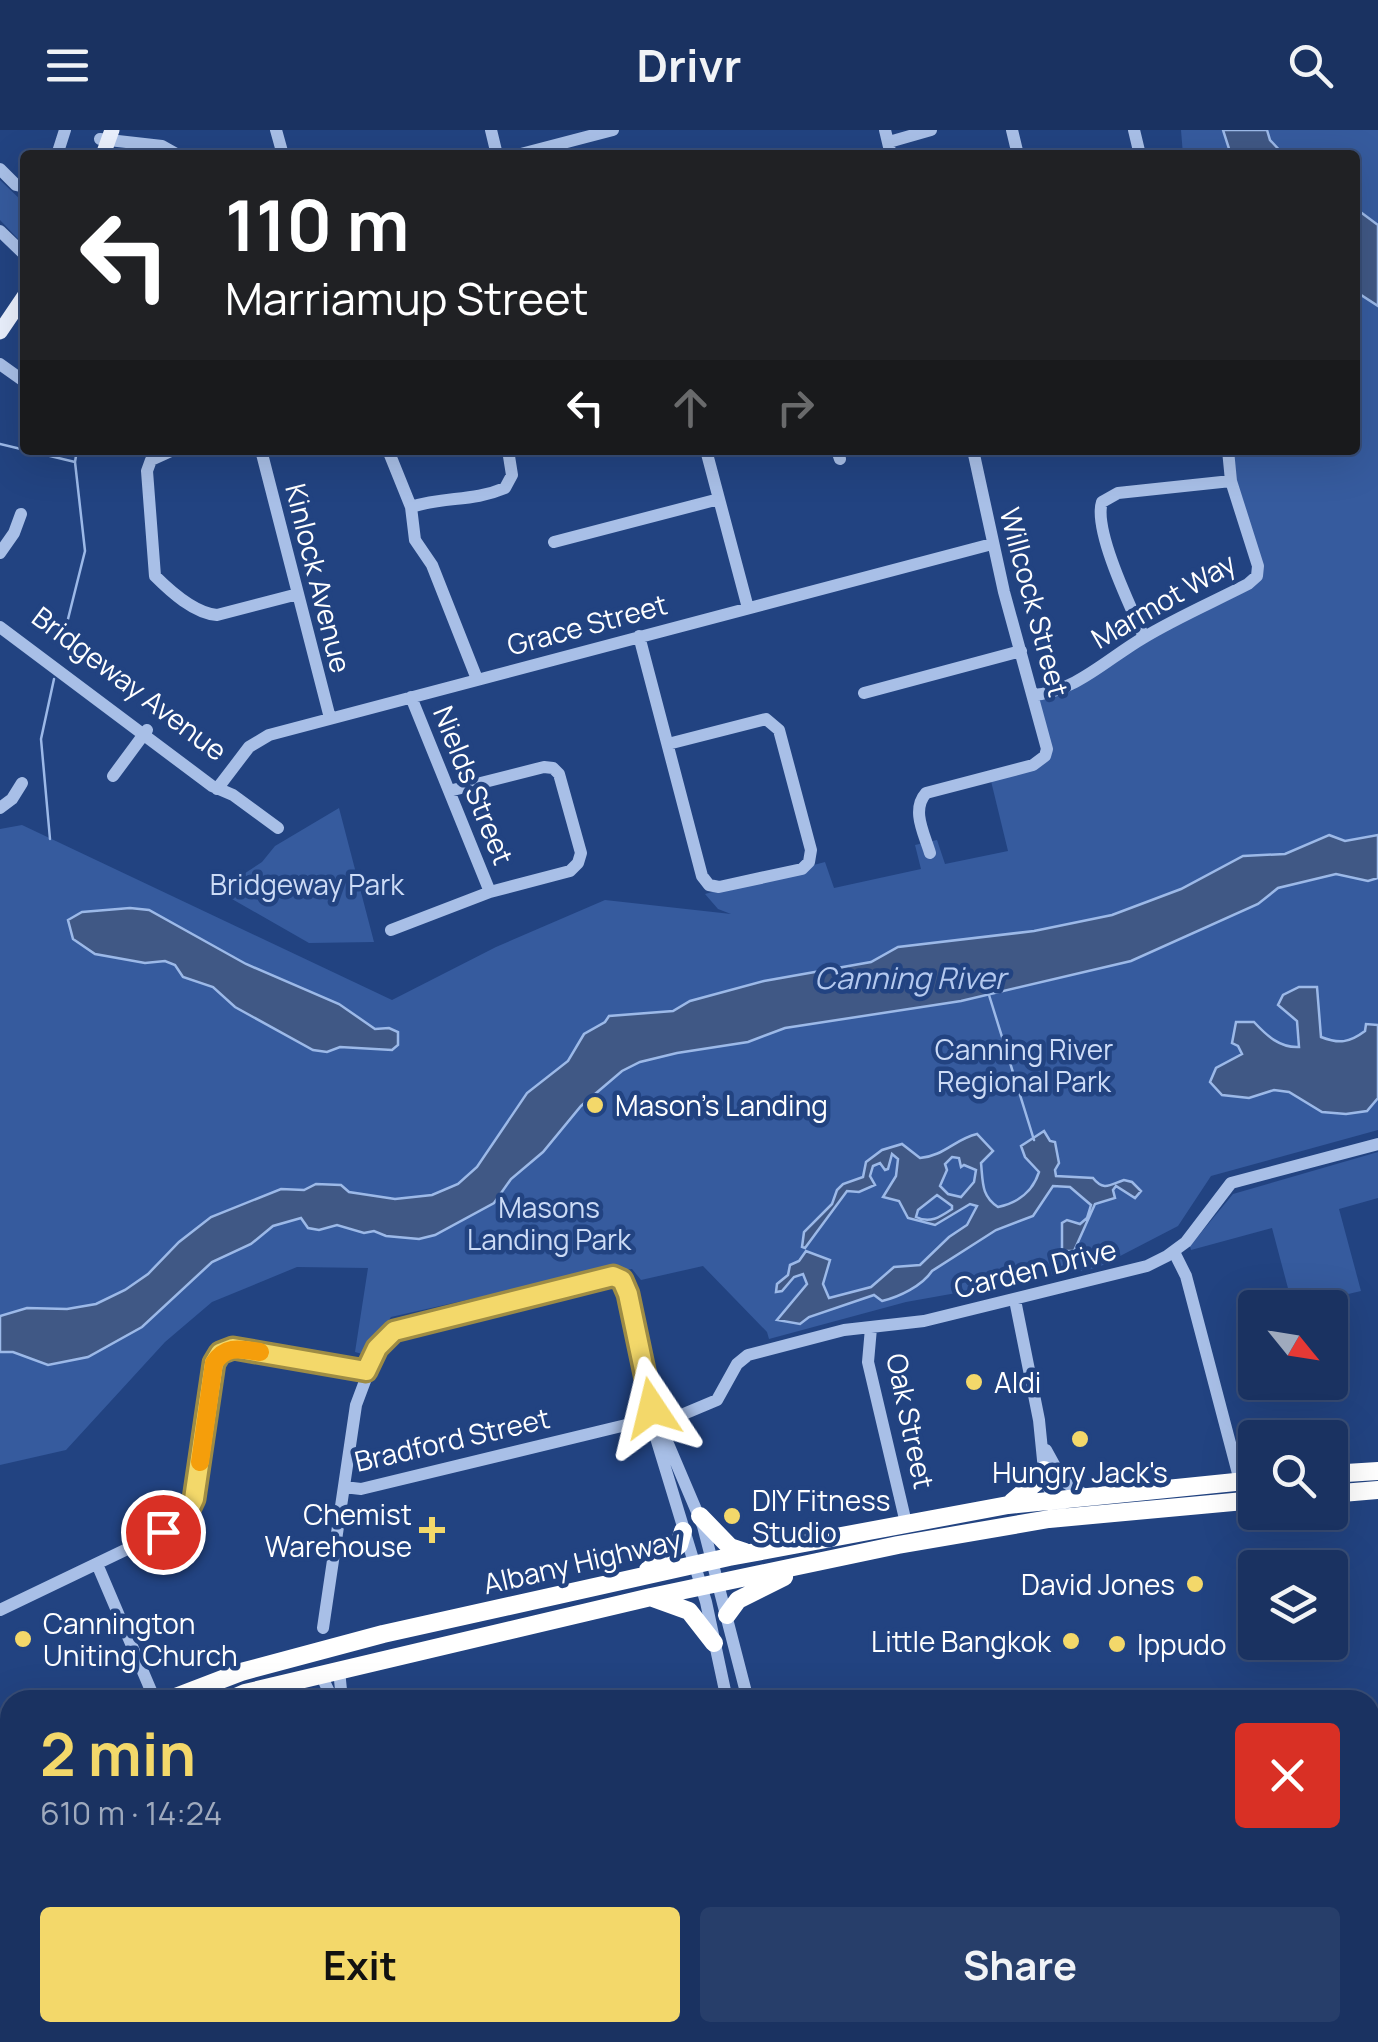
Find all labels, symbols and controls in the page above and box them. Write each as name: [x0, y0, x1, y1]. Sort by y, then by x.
text: Drivr: [637, 34, 741, 96]
icon: menu: [40, 38, 95, 93]
icon: search: [1283, 38, 1338, 93]
text: 110 m: [225, 176, 409, 272]
icon: left: [60, 190, 190, 320]
text: Marriamup Street: [225, 267, 588, 329]
icon: left: [558, 380, 613, 435]
icon: ahead: [663, 380, 718, 435]
icon: right: [768, 380, 823, 435]
street label: Kinlock Avenue: [277, 479, 361, 677]
street label: Willcock Street: [992, 503, 1078, 701]
street label: Marmot Way: [1084, 543, 1242, 657]
street label: Grace Street: [503, 584, 671, 664]
street label: Bridgeway Avenue: [25, 597, 235, 769]
street label: Nields Street: [425, 700, 523, 870]
park label: Bridgeway Park: [210, 865, 405, 903]
water label: Canning River: [814, 957, 1010, 998]
park label: Canning River Regional Park: [935, 1030, 1113, 1100]
place label: Mason's Landing: [615, 1086, 828, 1124]
marker: Mason's Landing: [584, 1094, 606, 1116]
park label: Masons Landing Park: [467, 1188, 632, 1258]
street label: Carden Drive: [950, 1230, 1120, 1306]
north arrow: [1238, 1290, 1348, 1400]
map controls: [1238, 1290, 1348, 1660]
street label: Oak Street: [878, 1350, 944, 1492]
position arrow: [600, 1356, 704, 1460]
place label: Aldi: [994, 1363, 1041, 1401]
marker: Aldi: [963, 1371, 985, 1393]
street label: Bradford Street: [351, 1398, 553, 1480]
button: search: [1238, 1420, 1348, 1530]
marker: Hungry Jack's: [1069, 1428, 1091, 1450]
place label: Hungry Jack's: [992, 1453, 1168, 1491]
place label: DIY Fitness Studio: [752, 1481, 890, 1551]
pin: [121, 1490, 206, 1575]
place label: Chemist Warehouse: [264, 1495, 412, 1565]
icon: arrive: [136, 1505, 191, 1560]
marker: DIY Fitness Studio: [721, 1505, 743, 1527]
marker: Chemist Warehouse: [421, 1519, 443, 1541]
street label: Albany Highway: [479, 1520, 685, 1602]
button: layers: [1238, 1550, 1348, 1660]
place label: David Jones: [1021, 1565, 1175, 1603]
marker: David Jones: [1184, 1573, 1206, 1595]
place label: Cannington Uniting Church: [43, 1604, 238, 1674]
place label: Little Bangkok: [871, 1622, 1052, 1660]
place label: Ippudo: [1137, 1625, 1226, 1663]
marker: Cannington Uniting Church: [12, 1628, 34, 1650]
marker: Little Bangkok: [1060, 1630, 1082, 1652]
marker: Ippudo: [1106, 1633, 1128, 1655]
text: 2 min: [40, 1712, 196, 1794]
button: close: [1235, 1723, 1340, 1828]
text: 610 m · 14:24: [40, 1791, 222, 1835]
button: Exit: [40, 1907, 680, 2022]
button: Share: [700, 1907, 1340, 2022]

